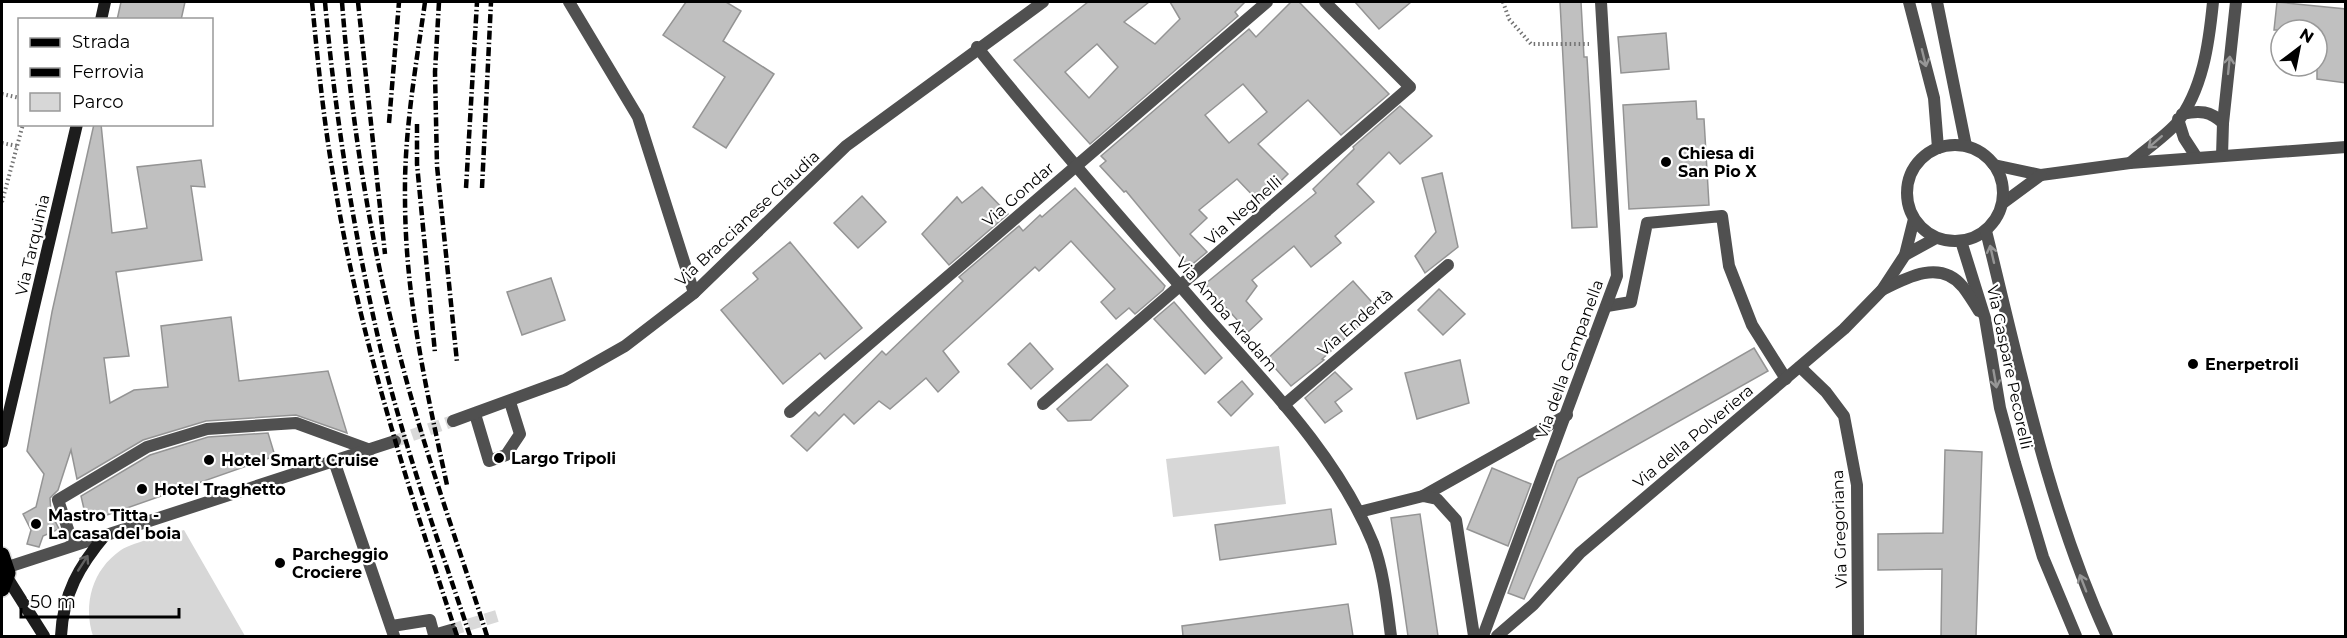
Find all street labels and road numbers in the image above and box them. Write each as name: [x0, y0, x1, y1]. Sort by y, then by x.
street label: Via Braccianese Claudia: [671, 147, 823, 290]
street label: Via Gondar: [979, 158, 1058, 231]
street label: Via Neghelli: [1201, 172, 1286, 249]
street label: Via Tarquinia: [12, 192, 53, 298]
street label: Via Amba Aradam: [1172, 253, 1282, 376]
street label: Via della Campanella: [1532, 277, 1607, 441]
street label: Via Gaspare Pecorelli: [1983, 283, 2036, 451]
street label: Via Endertà: [1314, 285, 1397, 360]
street label: Via della Polveriera: [1629, 381, 1757, 492]
street label: Via Gregoriana: [1828, 470, 1851, 588]

